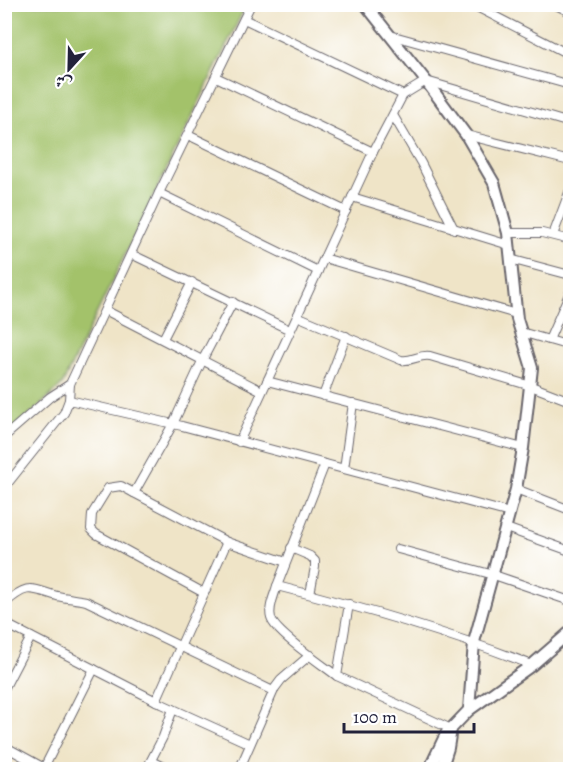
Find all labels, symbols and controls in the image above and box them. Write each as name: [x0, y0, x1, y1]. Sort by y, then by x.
north arrow: [39, 39, 99, 99]
text: ش: [52, 69, 75, 95]
scale bar: [344, 696, 474, 734]
text: 100 m: [353, 705, 397, 729]

